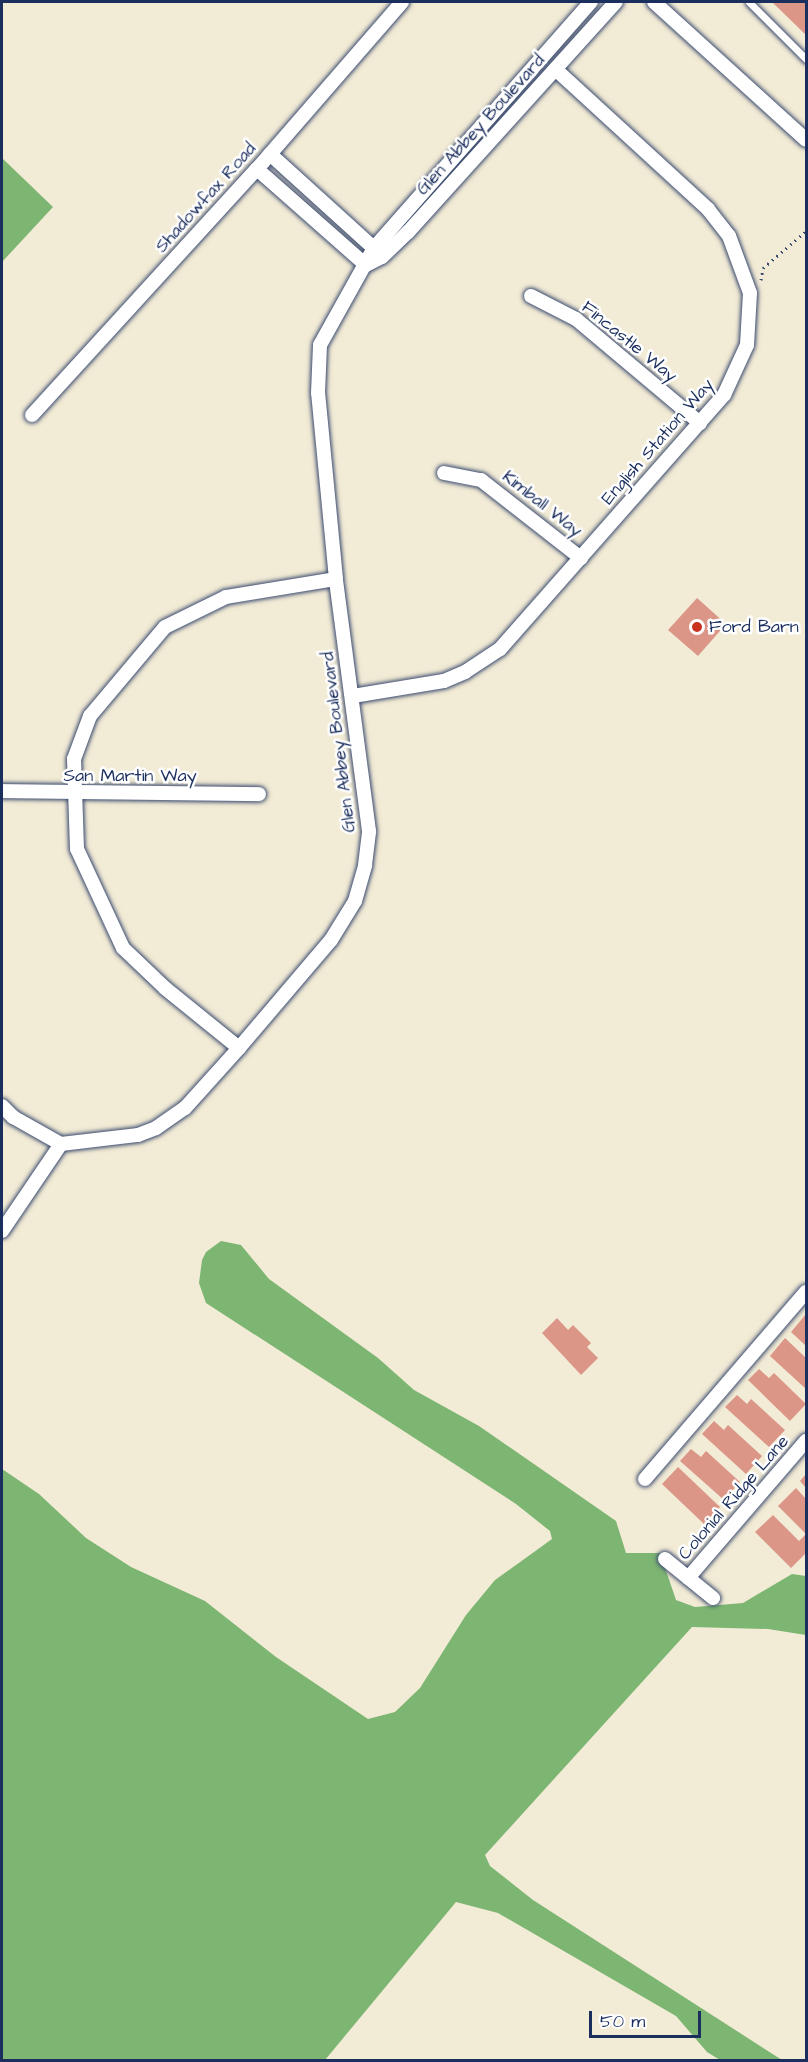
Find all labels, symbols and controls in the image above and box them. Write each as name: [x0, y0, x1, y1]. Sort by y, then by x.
street label: Glen Abbey Boulevard: [412, 50, 550, 200]
street label: Shadowfax Road: [151, 139, 261, 257]
street label: Fincastle Way: [577, 297, 681, 387]
street label: English Station Way: [597, 375, 719, 509]
street label: Kimball Way: [498, 466, 586, 542]
place label: Ford Barn: [709, 616, 799, 638]
marker: Ford Barn: [690, 620, 704, 634]
street label: Glen Abbey Boulevard: [317, 650, 361, 834]
street label: San Martin Way: [63, 765, 197, 787]
street label: Colonial Ridge Lane: [674, 1431, 794, 1565]
scale bar: [592, 1999, 704, 2037]
text: 50 m: [600, 2009, 645, 2034]

